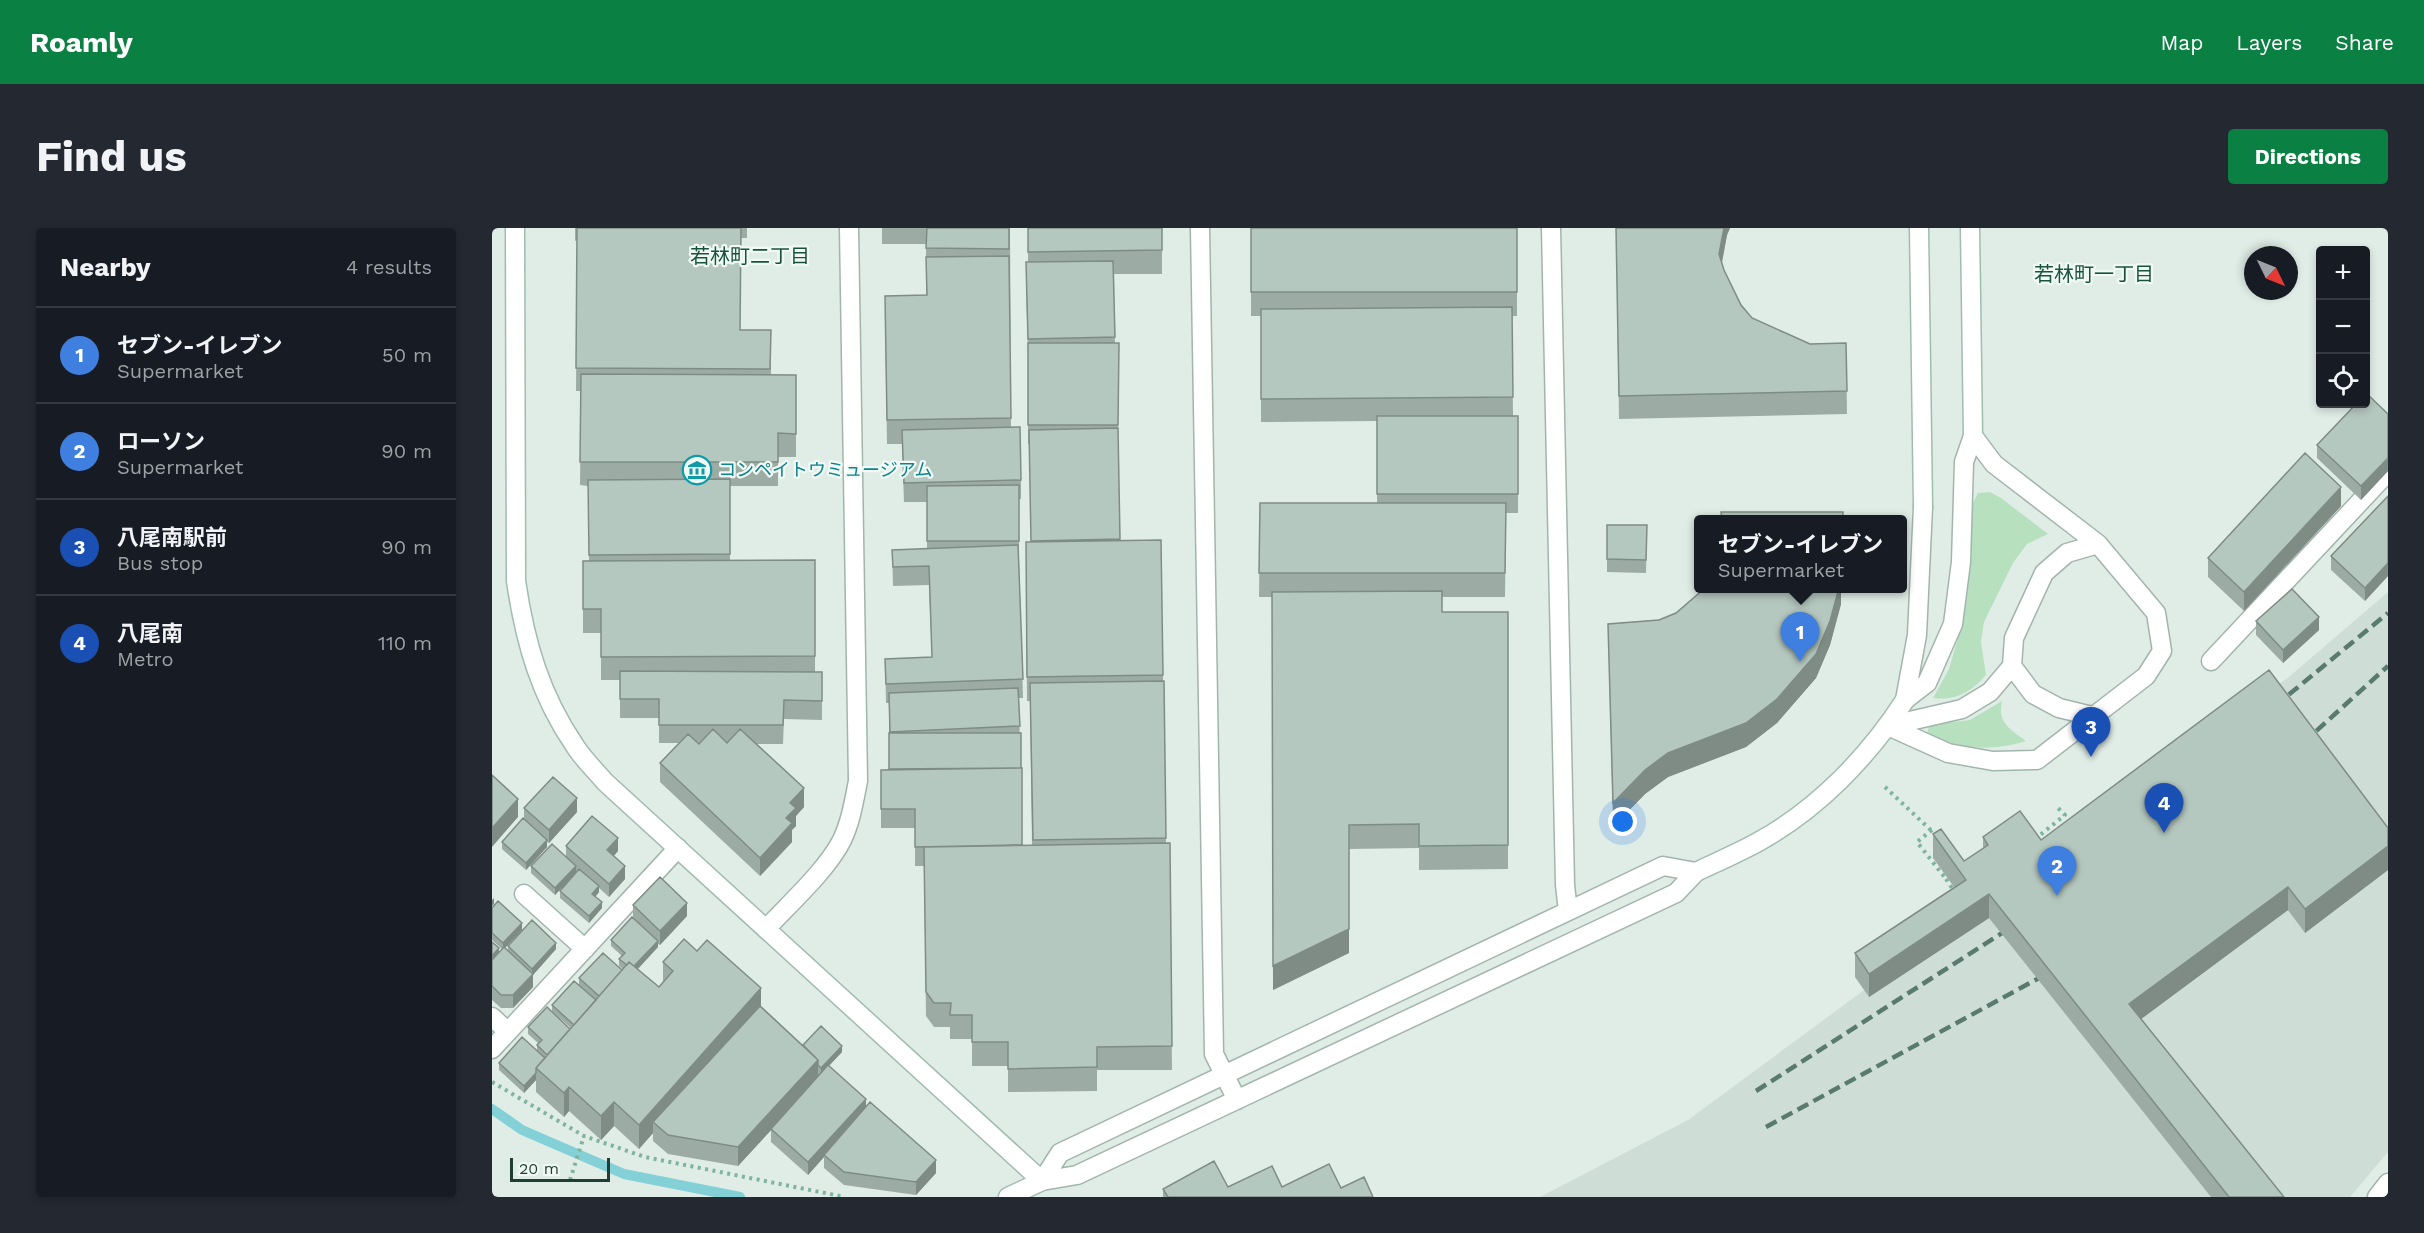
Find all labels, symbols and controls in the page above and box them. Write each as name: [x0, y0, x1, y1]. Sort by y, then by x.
text: Roamly: [30, 26, 133, 59]
text: Map: [2160, 30, 2203, 55]
text: Layers: [2236, 30, 2302, 55]
text: Share: [2335, 30, 2394, 55]
button: Directions: [2228, 129, 2388, 184]
text: Find us: [36, 132, 187, 181]
district label: 若林町二丁目: [690, 244, 810, 268]
north arrow: [2244, 246, 2298, 300]
map controls: [2316, 246, 2370, 408]
button: +: [2316, 246, 2370, 300]
text: Nearby: [60, 252, 151, 282]
text: 4 results: [346, 255, 432, 279]
district label: 若林町一丁目: [2034, 262, 2154, 286]
button: −: [2316, 300, 2370, 354]
text: セブン-イレブン: [117, 333, 283, 358]
text: 1: [75, 343, 84, 367]
text: 50 m: [382, 343, 432, 367]
button: locate: [2316, 354, 2370, 408]
text: Supermarket: [117, 359, 243, 383]
text: ローソン: [117, 429, 205, 454]
text: 2: [74, 439, 85, 463]
text: 90 m: [381, 439, 432, 463]
museum icon: コンペイトウミュージアム: [681, 454, 713, 486]
text: Supermarket: [117, 455, 243, 479]
place label: コンペイトウミュージアム: [718, 459, 932, 480]
popup: [1694, 515, 1907, 593]
text: 八尾南駅前: [117, 525, 227, 550]
text: セブン-イレブン: [1718, 532, 1883, 557]
text: 3: [74, 535, 85, 559]
text: 90 m: [381, 535, 432, 559]
text: Bus stop: [117, 551, 203, 575]
text: Supermarket: [1718, 558, 1844, 582]
pin: 1: [1780, 612, 1820, 662]
text: 八尾南: [117, 621, 183, 646]
text: 4: [73, 631, 86, 655]
text: 110 m: [378, 631, 432, 655]
text: Metro: [117, 647, 173, 671]
pin: 3: [2072, 708, 2110, 757]
pin: 4: [2144, 784, 2184, 833]
your location: [1608, 807, 1637, 836]
pin: 2: [2038, 846, 2076, 896]
scale bar: [510, 1155, 610, 1182]
text: 20 m: [519, 1159, 559, 1178]

